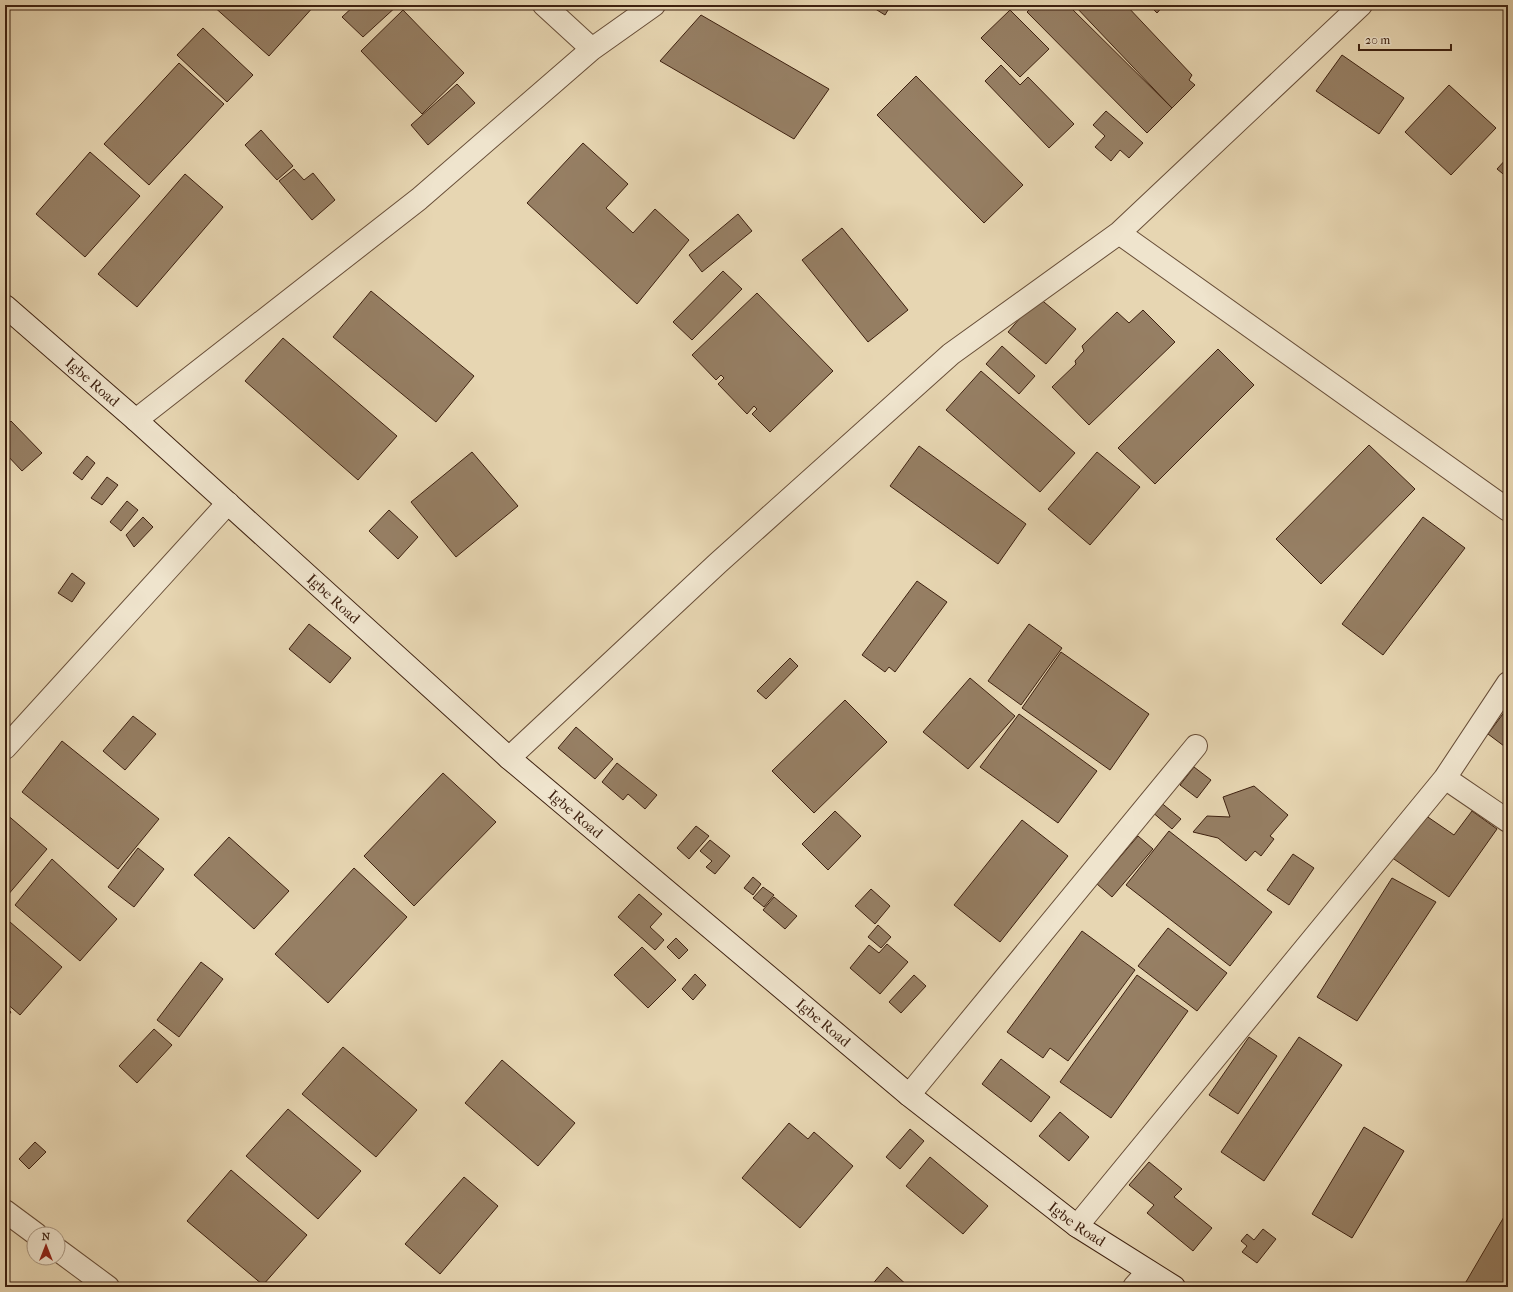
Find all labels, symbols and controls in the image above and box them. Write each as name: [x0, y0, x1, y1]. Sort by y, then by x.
scale bar: [1359, 26, 1451, 52]
text: 20 m: [1365, 33, 1390, 47]
street label: Igbe Road: [62, 354, 124, 411]
street label: Igbe Road: [303, 570, 364, 628]
street label: Igbe Road: [545, 786, 607, 843]
street label: Igbe Road: [792, 995, 855, 1051]
street label: Igbe Road: [1045, 1198, 1109, 1251]
north arrow: [26, 1226, 66, 1266]
text: N: [42, 1230, 51, 1243]

